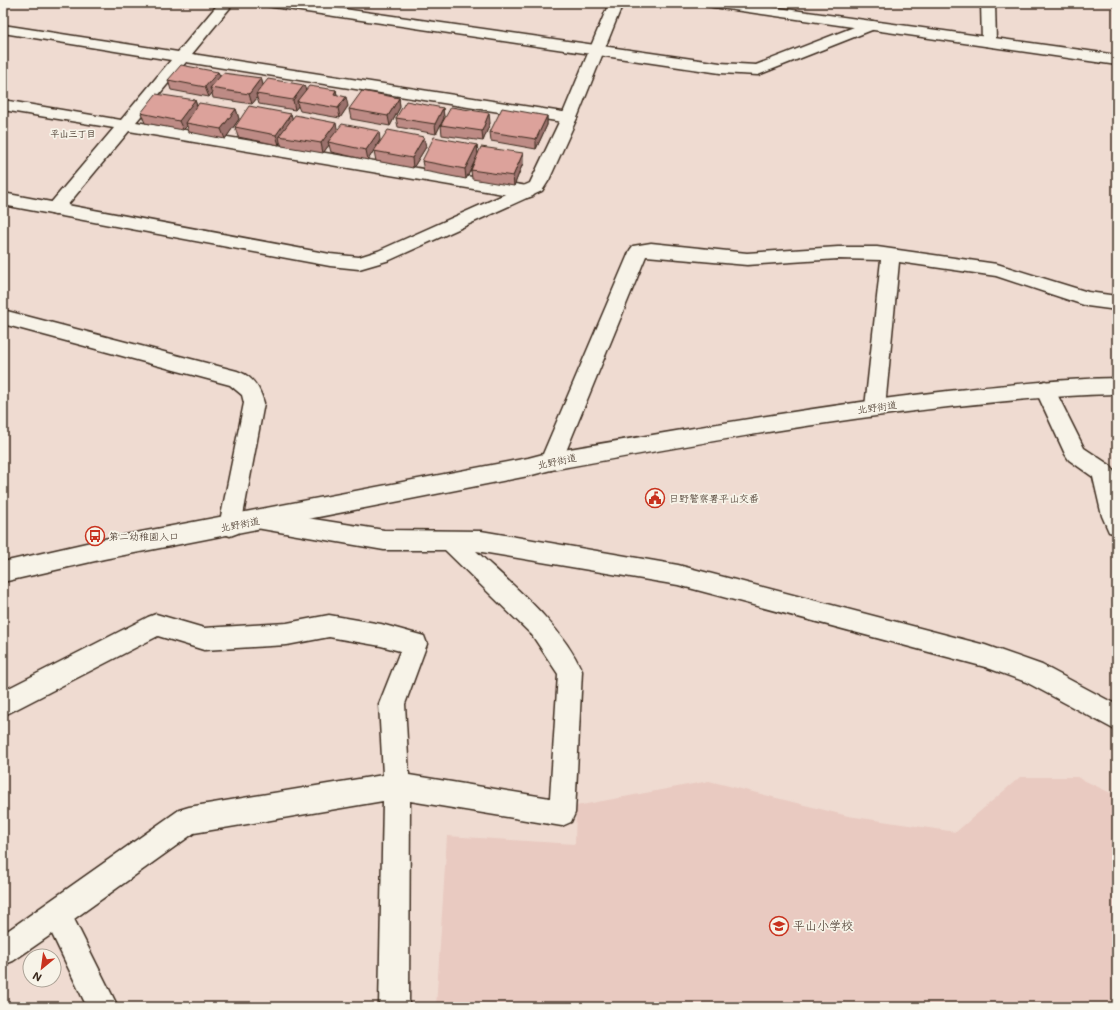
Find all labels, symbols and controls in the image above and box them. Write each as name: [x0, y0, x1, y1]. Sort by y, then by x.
district label: 平山三丁目: [50, 128, 96, 139]
street label: 北野街道: [856, 397, 898, 417]
street label: 北野街道: [536, 450, 578, 472]
public building icon: 日野警察署平山交番: [644, 487, 666, 509]
place label: 日野警察署平山交番: [669, 491, 759, 505]
street label: 北野街道: [219, 513, 261, 535]
bus stop icon: 第二幼稚園入口: [84, 525, 106, 547]
place label: 第二幼稚園入口: [109, 529, 179, 543]
school or university icon: 平山小学校: [768, 915, 790, 937]
place label: 平山小学校: [793, 917, 853, 933]
north arrow: [22, 948, 62, 988]
text: N: [30, 969, 44, 986]

